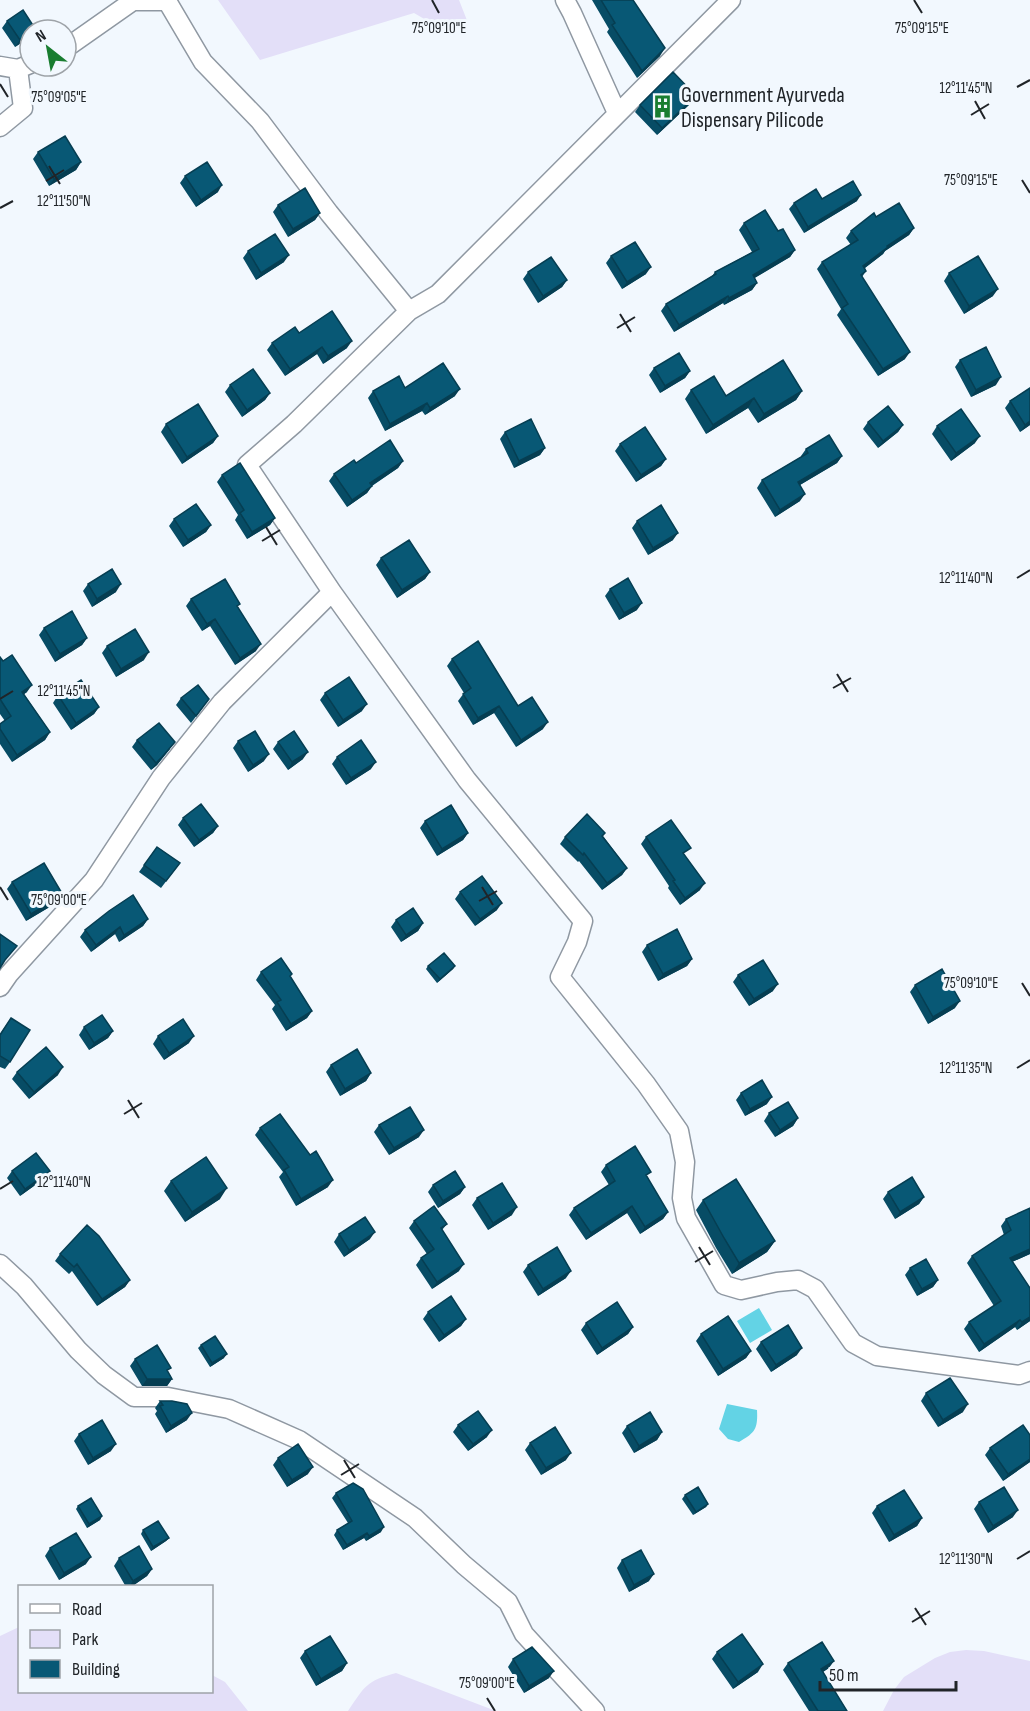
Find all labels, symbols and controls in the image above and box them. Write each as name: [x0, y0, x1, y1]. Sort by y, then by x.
north arrow: [18, 18, 78, 78]
text: 75°09'10"E: [412, 19, 466, 38]
text: 75°09'15"E: [895, 19, 949, 38]
text: N: [32, 26, 50, 47]
text: 12°11'45"N: [940, 79, 992, 98]
place label: Government Ayurveda Dispensary Pilicode: [681, 82, 845, 134]
text: 75°09'05"E: [31, 88, 87, 107]
building icon: Government Ayurveda Dispensary Pilicode: [650, 94, 676, 120]
text: 75°09'15"E: [944, 171, 998, 190]
text: 12°11'50"N: [37, 192, 91, 211]
text: 12°11'40"N: [939, 569, 993, 588]
text: 12°11'45"N: [38, 682, 90, 701]
text: 75°09'00"E: [31, 891, 87, 910]
text: 75°09'10"E: [944, 974, 998, 993]
text: 12°11'35"N: [940, 1059, 992, 1078]
text: 12°11'40"N: [37, 1173, 91, 1192]
text: 12°11'30"N: [939, 1550, 993, 1569]
legend: [18, 1585, 213, 1693]
text: Road: [72, 1599, 102, 1620]
text: Park: [72, 1629, 98, 1650]
scale bar: [820, 1654, 956, 1692]
text: Building: [72, 1659, 120, 1680]
text: 50 m: [829, 1665, 859, 1686]
text: 75°09'00"E: [459, 1674, 515, 1693]

